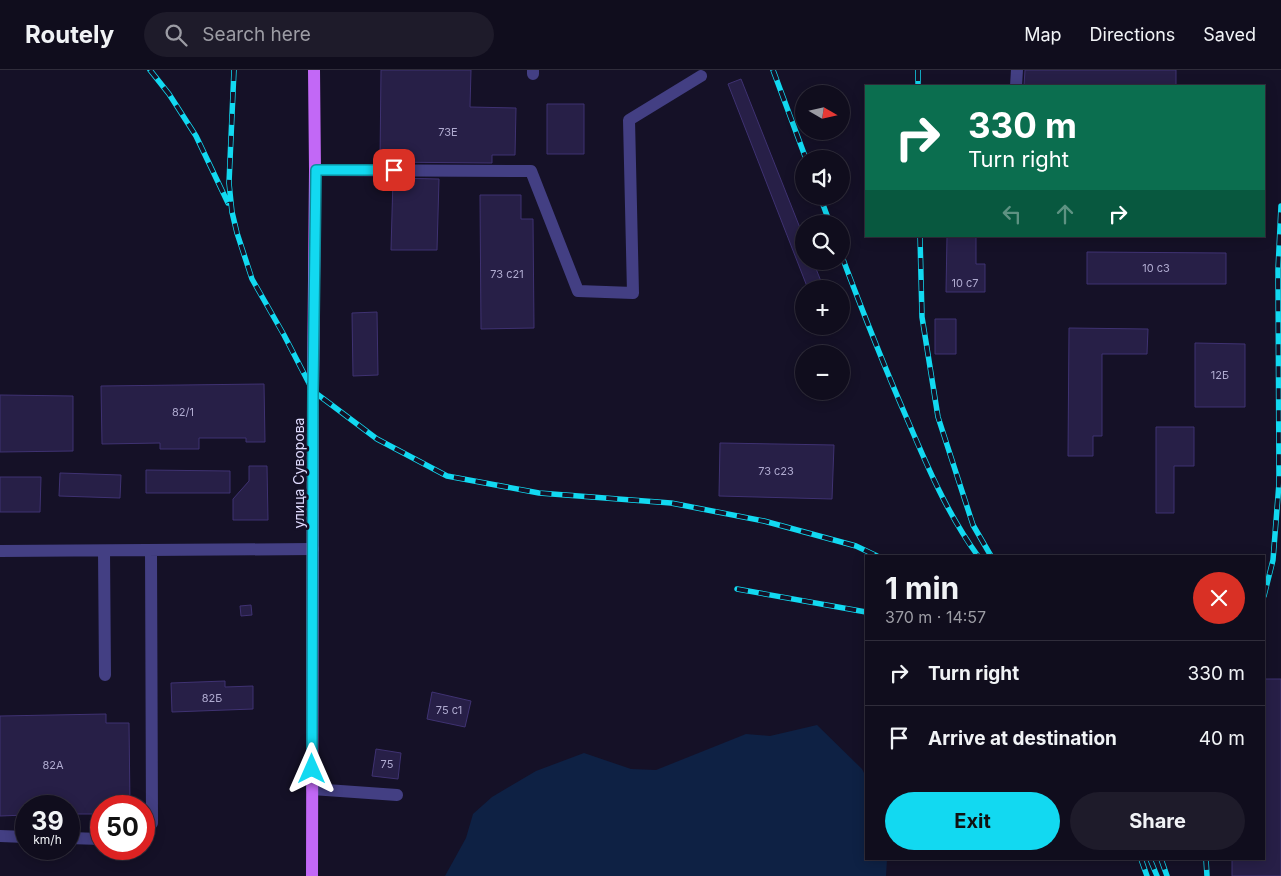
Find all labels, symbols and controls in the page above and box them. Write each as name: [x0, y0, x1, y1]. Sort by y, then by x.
search box: [144, 12, 494, 57]
text: Routely: [25, 20, 114, 49]
icon: search: [162, 21, 190, 49]
text: Search here: [202, 23, 311, 46]
text: Map: [1024, 24, 1062, 45]
text: Directions: [1090, 24, 1175, 45]
text: Saved: [1203, 24, 1256, 45]
north arrow: [795, 85, 850, 140]
map controls: [795, 85, 850, 400]
text: 330 m: [968, 104, 1077, 146]
icon: right: [885, 105, 950, 170]
house number: 73Е: [438, 125, 458, 139]
text: Turn right: [968, 146, 1069, 172]
pin: [373, 149, 415, 191]
button: sound: [795, 150, 850, 205]
icon: arrive: [380, 156, 408, 184]
icon: left: [998, 200, 1026, 228]
icon: ahead: [1051, 200, 1079, 228]
icon: right: [1104, 200, 1132, 228]
button: search: [795, 215, 850, 270]
house number: 10 с3: [1142, 261, 1170, 275]
house number: 73 с21: [490, 267, 524, 281]
house number: 10 с7: [951, 276, 979, 290]
button: +: [795, 280, 850, 335]
button: −: [795, 345, 850, 400]
house number: 12Б: [1211, 368, 1229, 382]
house number: 82/1: [172, 405, 194, 419]
street label: улица Суворова: [290, 418, 307, 528]
house number: 73 с23: [758, 464, 794, 478]
text: 1 min: [885, 570, 959, 606]
button: close: [1193, 572, 1245, 624]
text: 370 m · 14:57: [885, 607, 986, 627]
icon: right: [885, 659, 913, 687]
text: Turn right: [928, 662, 1019, 685]
text: 330 m: [1188, 662, 1245, 685]
house number: 82Б: [202, 691, 222, 705]
house number: 75 с1: [436, 703, 462, 717]
icon: arrive: [885, 724, 913, 752]
text: Arrive at destination: [928, 727, 1117, 750]
text: 40 m: [1199, 727, 1245, 750]
position arrow: [285, 742, 337, 794]
house number: 75: [381, 757, 394, 771]
house number: 82А: [42, 758, 64, 772]
button: Exit: [885, 792, 1060, 850]
button: Share: [1070, 792, 1245, 850]
speed limit sign: 50: [90, 795, 155, 860]
text: 39: [31, 806, 64, 836]
text: km/h: [33, 832, 62, 847]

